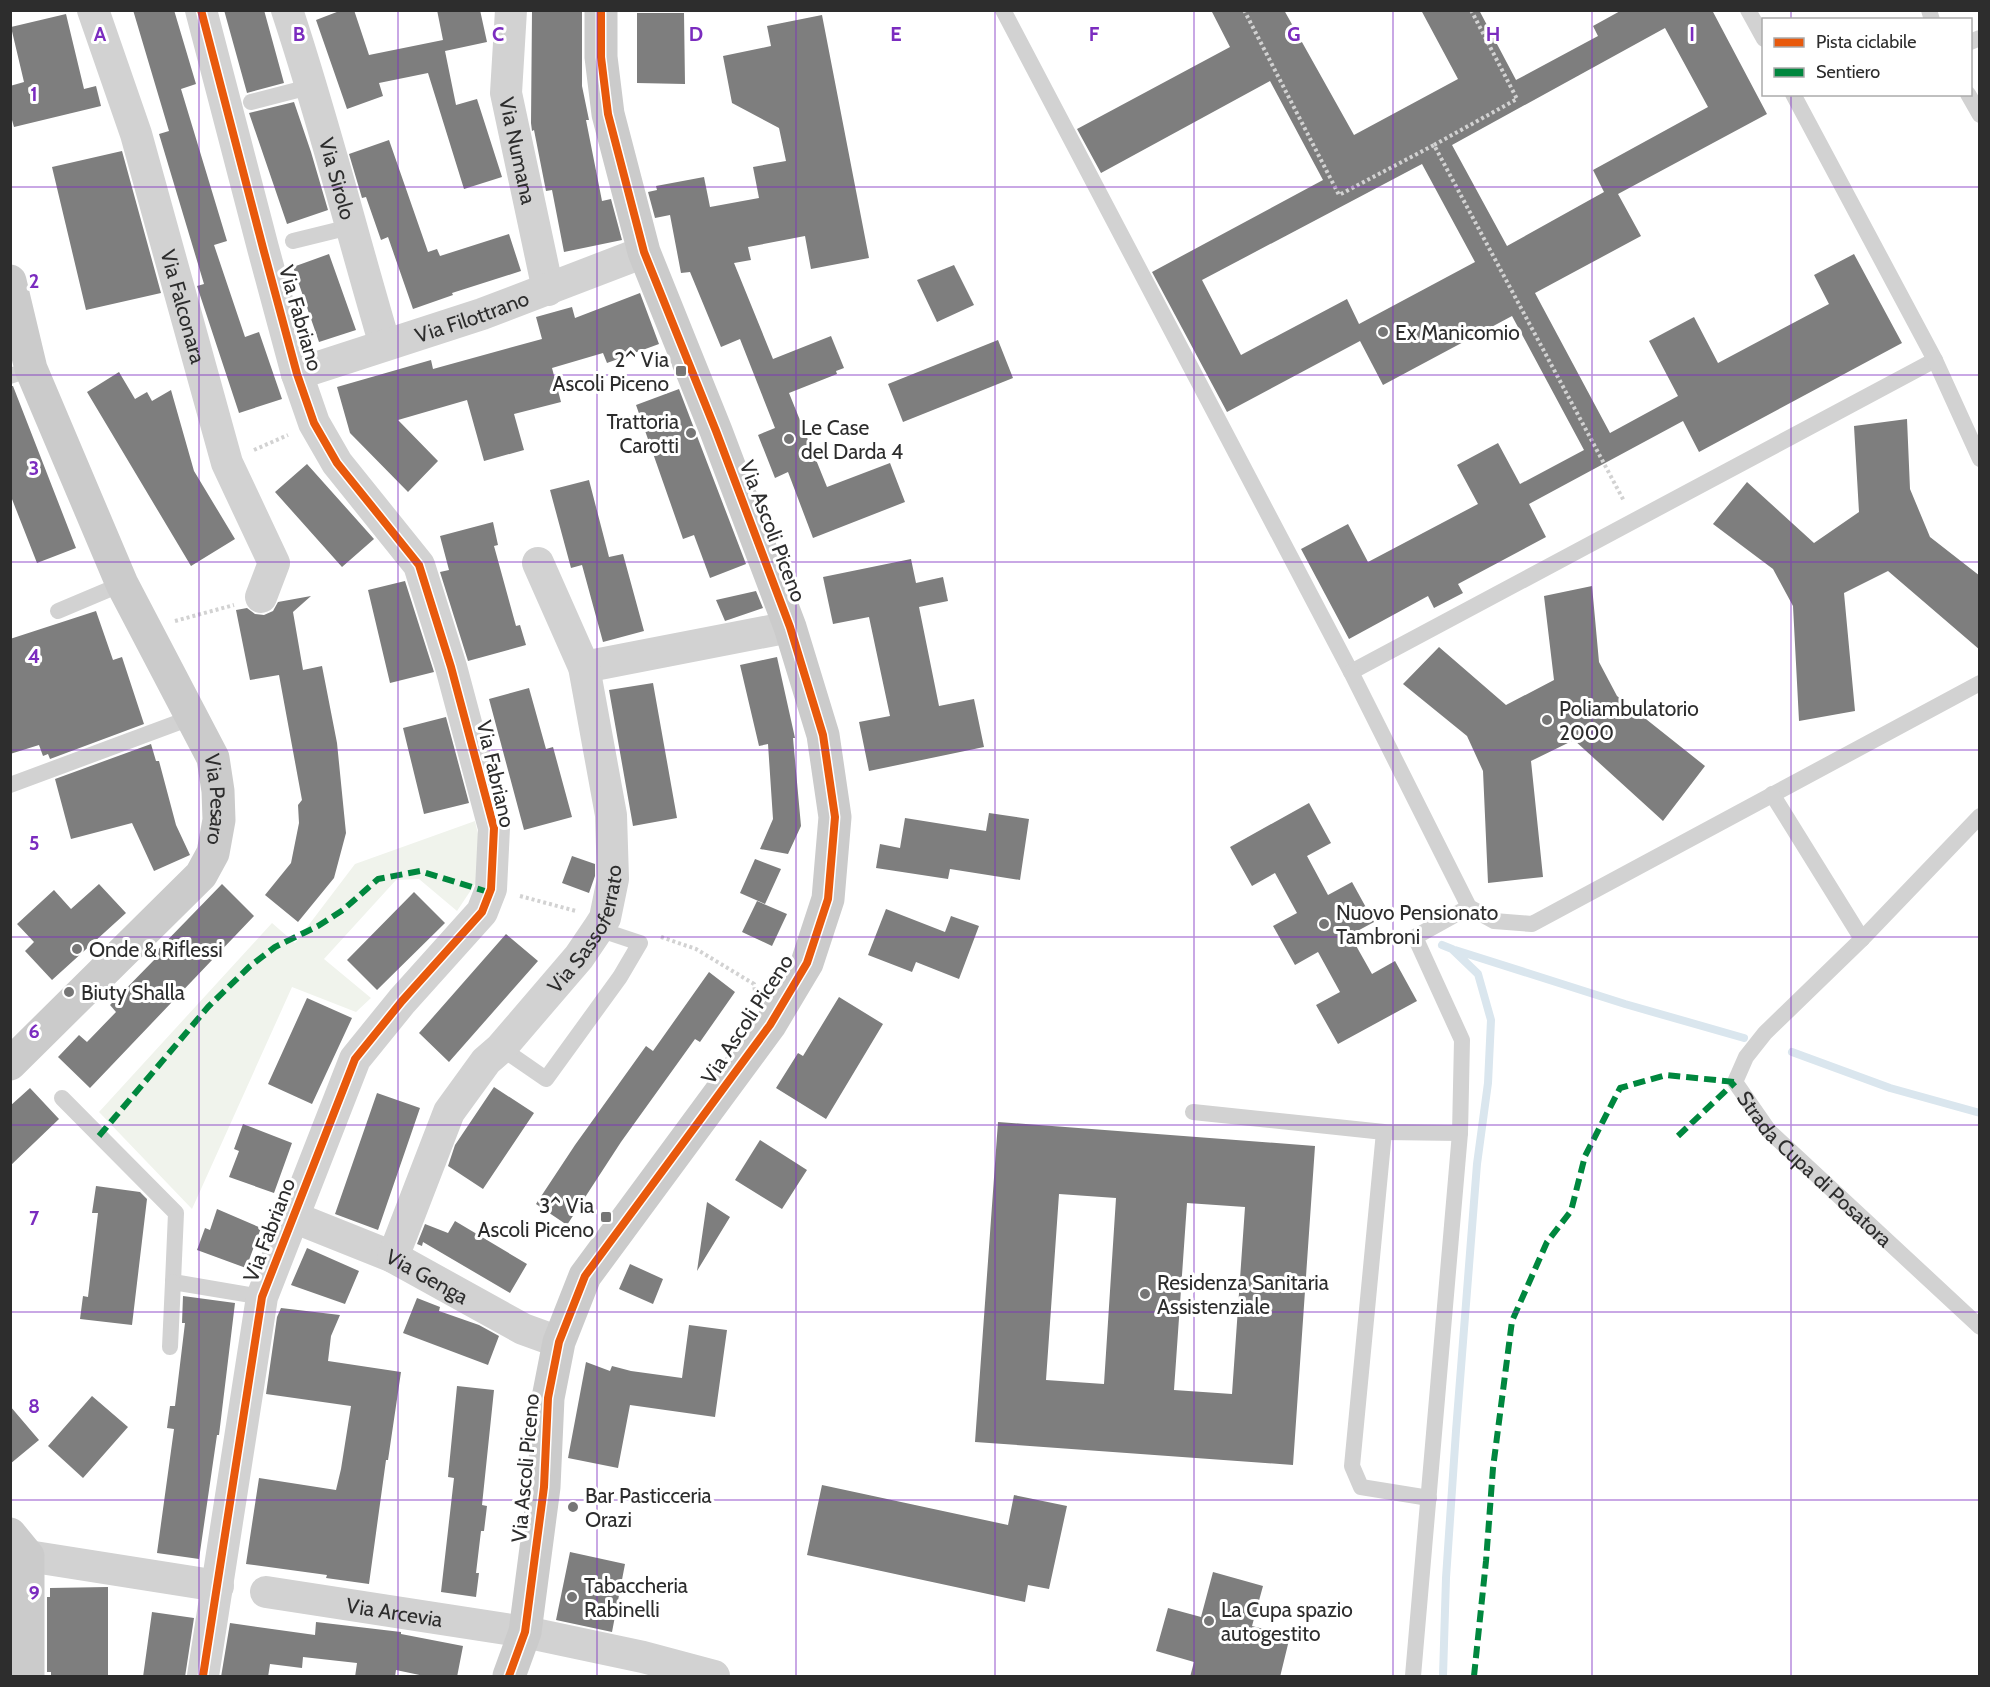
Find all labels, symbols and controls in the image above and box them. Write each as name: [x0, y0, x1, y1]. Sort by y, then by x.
legend: [1762, 18, 1972, 96]
text: A: [94, 22, 107, 46]
text: B: [293, 22, 305, 46]
text: C: [492, 22, 504, 46]
text: D: [689, 22, 703, 46]
text: E: [890, 22, 902, 46]
text: F: [1089, 22, 1100, 46]
text: G: [1287, 22, 1301, 46]
text: H: [1486, 22, 1500, 46]
text: I: [1689, 22, 1695, 46]
text: Pista ciclabile: [1816, 31, 1916, 53]
text: Sentiero: [1816, 61, 1880, 83]
text: 1: [30, 82, 38, 106]
street label: Via Numana: [495, 95, 542, 206]
street label: Via Sirolo: [314, 135, 361, 222]
street label: Via Falconara: [156, 246, 211, 366]
street label: Via Fabriano: [274, 262, 328, 374]
text: 2: [29, 269, 39, 293]
street label: Via Filottrano: [412, 285, 532, 347]
place label: Ex Manicomio: [1395, 320, 1520, 345]
marker: Ex Manicomio: [1376, 325, 1390, 339]
place label: 2^ Via Ascoli Piceno: [553, 347, 669, 396]
marker: 2^ Via Ascoli Piceno: [674, 364, 688, 378]
place label: Trattoria Carotti: [607, 409, 679, 458]
place label: Le Case del Darda 4: [801, 415, 903, 464]
marker: Trattoria Carotti: [684, 426, 698, 440]
marker: Le Case del Darda 4: [782, 432, 796, 446]
text: 3: [29, 456, 39, 480]
street label: Via Ascoli Piceno: [735, 457, 811, 605]
text: 4: [28, 644, 40, 668]
place label: Poliambulatorio 2000: [1559, 696, 1699, 745]
marker: Poliambulatorio 2000: [1540, 713, 1554, 727]
street label: Via Fabriano: [472, 718, 520, 830]
street label: Via Pesaro: [200, 752, 232, 847]
text: 5: [29, 831, 39, 855]
street label: Via Sassoferrato: [542, 865, 626, 998]
place label: Nuovo Pensionato Tambroni: [1336, 900, 1498, 949]
marker: Nuovo Pensionato Tambroni: [1317, 917, 1331, 931]
place label: Onde & Riflessi: [89, 937, 223, 962]
marker: Onde & Riflessi: [70, 942, 84, 956]
street label: Via Ascoli Piceno: [696, 950, 798, 1088]
place label: Biuty Shalla: [81, 980, 185, 1005]
marker: Biuty Shalla: [62, 985, 76, 999]
text: 6: [28, 1019, 40, 1043]
street label: Strada Cupa di Posatora: [1732, 1086, 1898, 1252]
street label: Via Fabriano: [238, 1175, 300, 1285]
place label: 3^ Via Ascoli Piceno: [478, 1193, 594, 1242]
text: 7: [29, 1206, 40, 1230]
marker: 3^ Via Ascoli Piceno: [599, 1210, 613, 1224]
street label: Via Genga: [382, 1243, 473, 1309]
place label: Residenza Sanitaria Assistenziale: [1157, 1270, 1329, 1319]
marker: Residenza Sanitaria Assistenziale: [1138, 1287, 1152, 1301]
street label: Via Ascoli Piceno: [506, 1392, 544, 1544]
text: 8: [28, 1394, 40, 1418]
place label: Bar Pasticceria Orazi: [585, 1483, 712, 1532]
marker: Bar Pasticceria Orazi: [566, 1500, 580, 1514]
place label: Tabaccheria Rabinelli: [584, 1573, 688, 1622]
text: 9: [28, 1581, 40, 1605]
marker: Tabaccheria Rabinelli: [565, 1590, 579, 1604]
street label: Via Arcevia: [344, 1592, 444, 1632]
place label: La Cupa spazio autogestito: [1221, 1597, 1353, 1646]
marker: La Cupa spazio autogestito: [1202, 1614, 1216, 1628]

